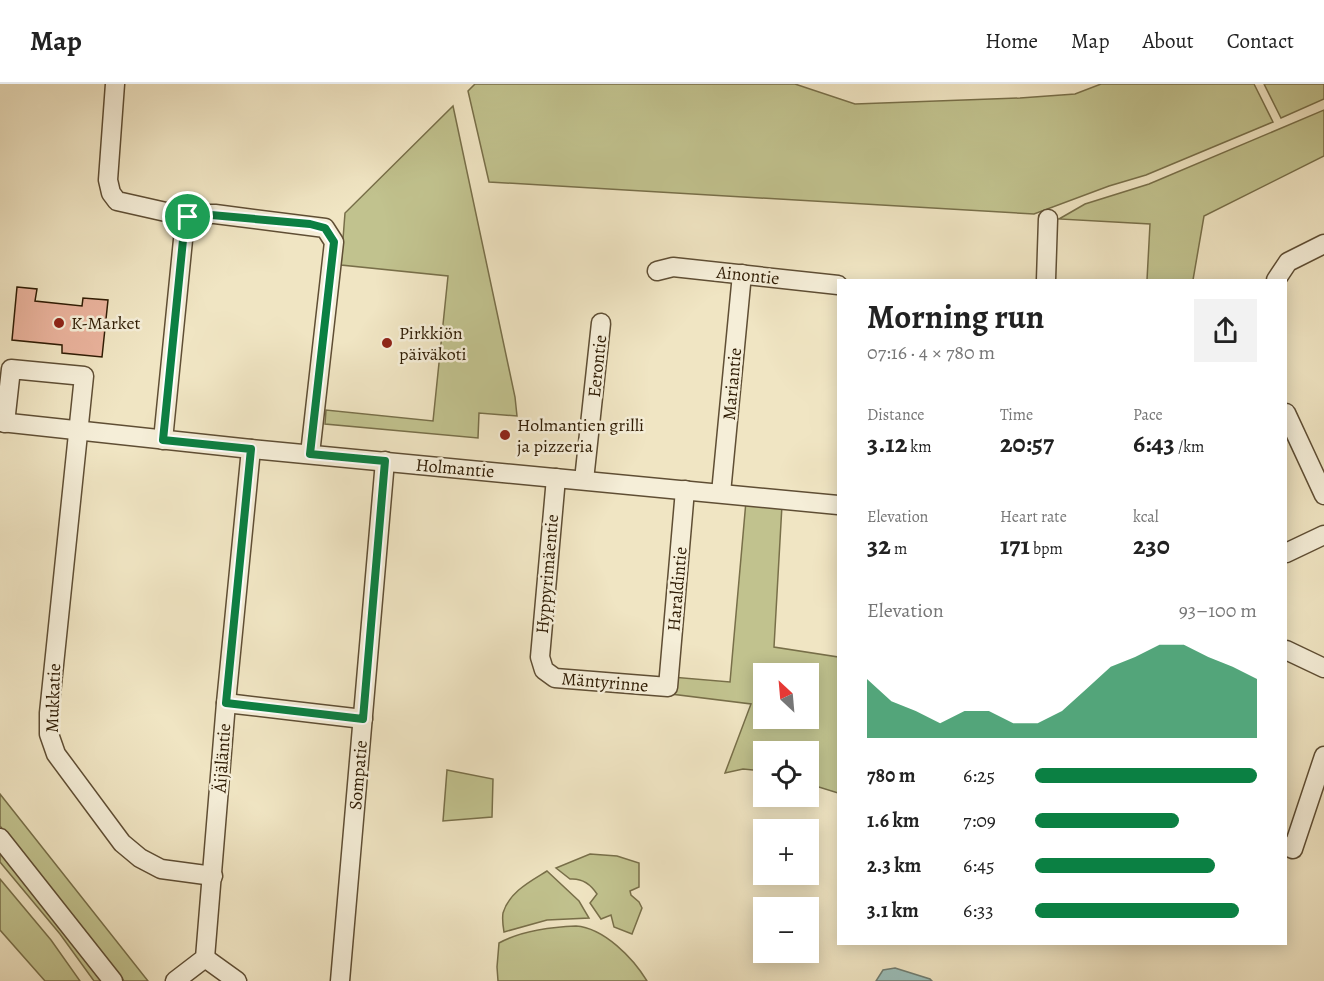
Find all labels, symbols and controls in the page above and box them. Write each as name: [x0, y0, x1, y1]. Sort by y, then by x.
text: Map: [30, 22, 82, 60]
text: Home: [985, 27, 1038, 55]
text: Map: [1071, 27, 1109, 55]
text: About: [1142, 27, 1194, 55]
text: Contact: [1227, 27, 1294, 55]
pin: [162, 191, 213, 242]
icon: arrive: [171, 200, 204, 233]
street label: Ainontie: [714, 260, 781, 290]
text: Morning run: [867, 294, 1044, 339]
button: share: [1194, 299, 1257, 362]
place label: K-Market: [71, 311, 141, 335]
marker: K-Market: [52, 316, 66, 330]
place label: Pirkkiön päiväkoti: [399, 321, 467, 366]
street label: Eerontie: [582, 333, 612, 399]
marker: Pirkkiön päiväkoti: [380, 336, 394, 350]
text: 07:16 · 4 × 780 m: [867, 339, 995, 366]
street label: Mariantie: [717, 347, 747, 421]
text: Distance: [867, 404, 924, 426]
text: Time: [1000, 404, 1033, 426]
text: Pace: [1133, 404, 1163, 426]
place label: Holmantien grilli ja pizzeria: [517, 413, 644, 458]
text: 3.12: [867, 426, 907, 461]
text: 20:57: [1000, 426, 1054, 461]
text: 6:43: [1133, 426, 1175, 461]
marker: Holmantien grilli ja pizzeria: [498, 428, 512, 442]
text: km: [907, 436, 932, 458]
text: /km: [1175, 436, 1204, 458]
street label: Holmantie: [415, 453, 495, 483]
text: Elevation: [867, 506, 928, 528]
text: Heart rate: [1000, 506, 1067, 528]
text: kcal: [1133, 506, 1159, 528]
street label: Hyppyrimäentie: [530, 513, 564, 635]
text: 32: [867, 528, 891, 563]
text: 171: [1000, 528, 1030, 563]
text: 230: [1133, 528, 1170, 563]
text: m: [891, 538, 907, 560]
text: bpm: [1030, 538, 1063, 560]
street label: Haraldintie: [661, 546, 693, 632]
text: Elevation: [867, 597, 944, 624]
text: 93–100 m: [1179, 597, 1257, 624]
street label: Mukkatie: [40, 663, 66, 733]
north arrow: [753, 663, 819, 729]
map controls: [753, 663, 819, 963]
street label: Mäntyrinne: [561, 666, 649, 698]
street label: Äijäläntie: [208, 722, 236, 795]
street label: Sompatie: [343, 739, 373, 811]
button: locate: [753, 741, 819, 807]
text: 780 m: [867, 762, 915, 789]
text: 6:25: [963, 762, 995, 789]
text: 1.6 km: [867, 807, 920, 834]
text: 7:09: [963, 807, 996, 834]
button: +: [753, 819, 819, 885]
text: 2.3 km: [867, 852, 921, 879]
text: 6:45: [963, 852, 995, 879]
button: −: [753, 897, 819, 963]
text: 3.1 km: [867, 897, 919, 924]
text: 6:33: [963, 897, 994, 924]

